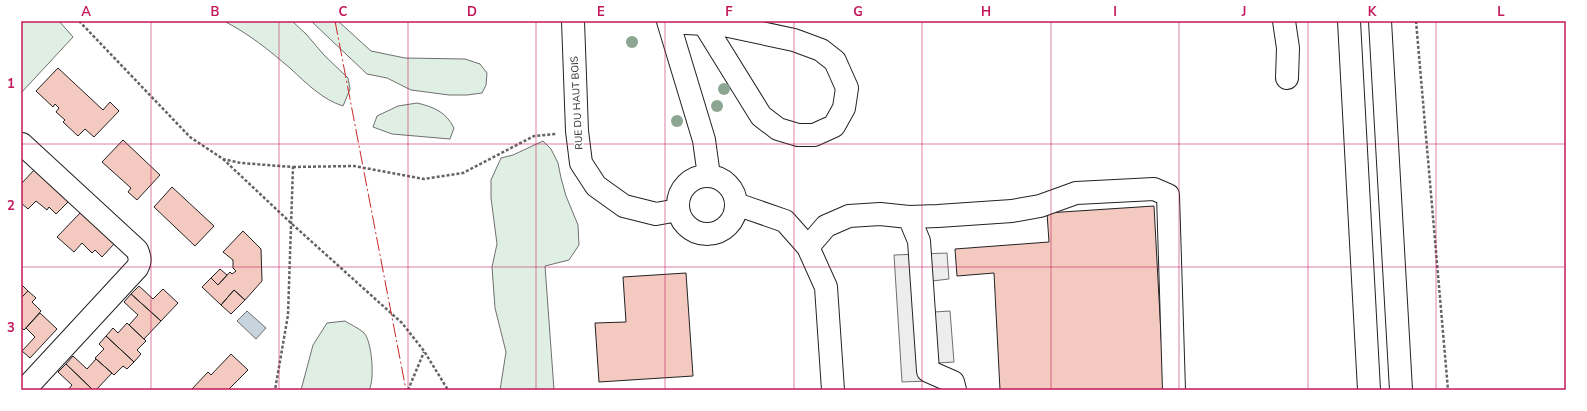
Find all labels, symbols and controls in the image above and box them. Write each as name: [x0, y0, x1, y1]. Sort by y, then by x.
text: A: [81, 3, 91, 21]
text: B: [211, 3, 220, 21]
text: C: [339, 3, 348, 21]
text: D: [467, 3, 477, 21]
text: E: [597, 3, 605, 21]
text: F: [725, 3, 733, 21]
text: G: [853, 3, 863, 21]
text: H: [981, 3, 991, 21]
text: I: [1113, 3, 1117, 21]
text: J: [1241, 3, 1246, 21]
text: K: [1368, 3, 1377, 21]
text: L: [1497, 3, 1505, 21]
street label: RUE DU HAUT BOIS: [568, 56, 586, 150]
text: 1: [7, 75, 15, 93]
text: 2: [7, 197, 15, 215]
text: 3: [7, 319, 15, 337]

